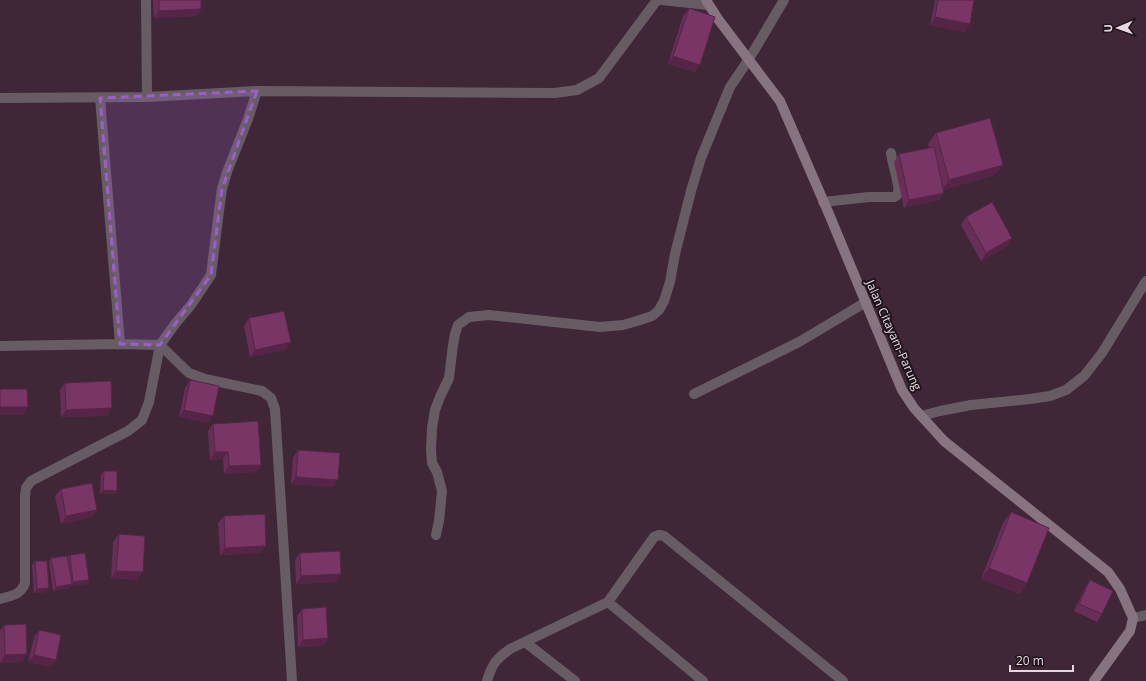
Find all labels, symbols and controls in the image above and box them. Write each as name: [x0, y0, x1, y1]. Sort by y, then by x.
north arrow: [1098, 8, 1138, 48]
text: U: [1100, 24, 1115, 33]
street label: Jalan Citayam-Parung: [862, 276, 926, 393]
scale bar: [1010, 647, 1073, 673]
text: 20 m: [1016, 652, 1044, 669]

